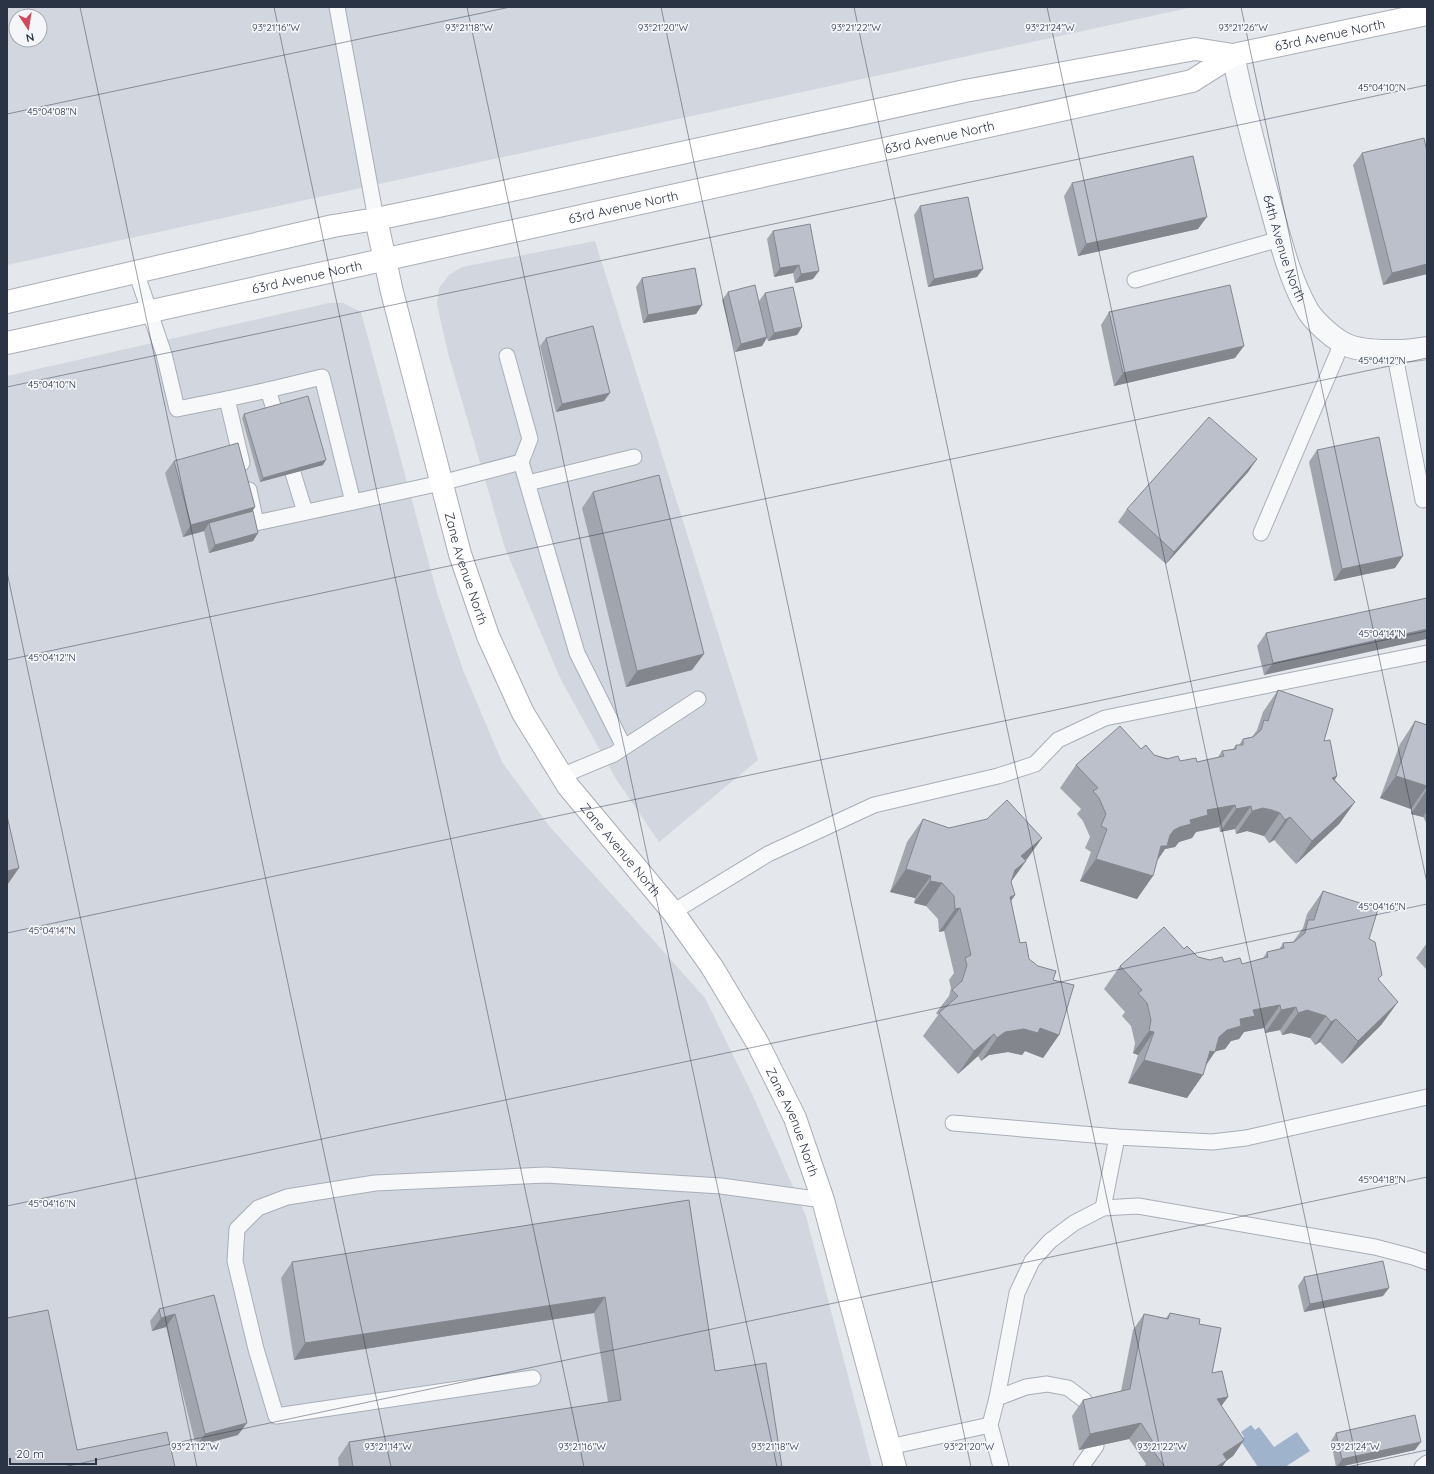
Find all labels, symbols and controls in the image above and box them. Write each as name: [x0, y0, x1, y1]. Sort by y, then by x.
north arrow: [8, 8, 48, 48]
street label: 63rd Avenue North: [1273, 15, 1386, 54]
text: 93°21'16"W: [252, 21, 300, 34]
text: 93°21'18"W: [445, 21, 493, 34]
text: 93°21'20"W: [638, 21, 688, 34]
text: 93°21'22"W: [831, 21, 881, 34]
text: 93°21'24"W: [1025, 21, 1075, 34]
text: 93°21'26"W: [1218, 21, 1268, 34]
text: N: [25, 30, 35, 45]
text: 45°04'10"N: [1358, 81, 1406, 94]
text: 45°04'08"N: [27, 105, 77, 118]
street label: 63rd Avenue North: [883, 117, 996, 157]
street label: 63rd Avenue North: [567, 187, 680, 227]
street label: 64th Avenue North: [1260, 193, 1310, 304]
street label: 63rd Avenue North: [250, 257, 363, 297]
text: 45°04'12"N: [1358, 354, 1406, 367]
text: 45°04'10"N: [28, 378, 76, 391]
street label: Zane Avenue North: [441, 510, 492, 627]
text: 45°04'14"N: [1358, 627, 1406, 640]
text: 45°04'12"N: [28, 651, 76, 664]
street label: Zane Avenue North: [577, 799, 664, 899]
text: 45°04'16"N: [1358, 900, 1406, 913]
text: 45°04'14"N: [28, 924, 76, 937]
street label: Zane Avenue North: [763, 1065, 822, 1178]
text: 45°04'18"N: [1358, 1173, 1406, 1186]
text: 45°04'16"N: [28, 1197, 76, 1210]
scale bar: [10, 1440, 96, 1466]
text: 93°21'12"W: [171, 1440, 219, 1453]
text: 93°21'14"W: [364, 1440, 412, 1453]
text: 93°21'16"W: [558, 1440, 606, 1453]
text: 93°21'18"W: [751, 1440, 799, 1453]
text: 93°21'20"W: [944, 1440, 994, 1453]
text: 93°21'22"W: [1137, 1440, 1187, 1453]
text: 93°21'24"W: [1330, 1440, 1380, 1453]
text: 20 m: [16, 1446, 44, 1461]

